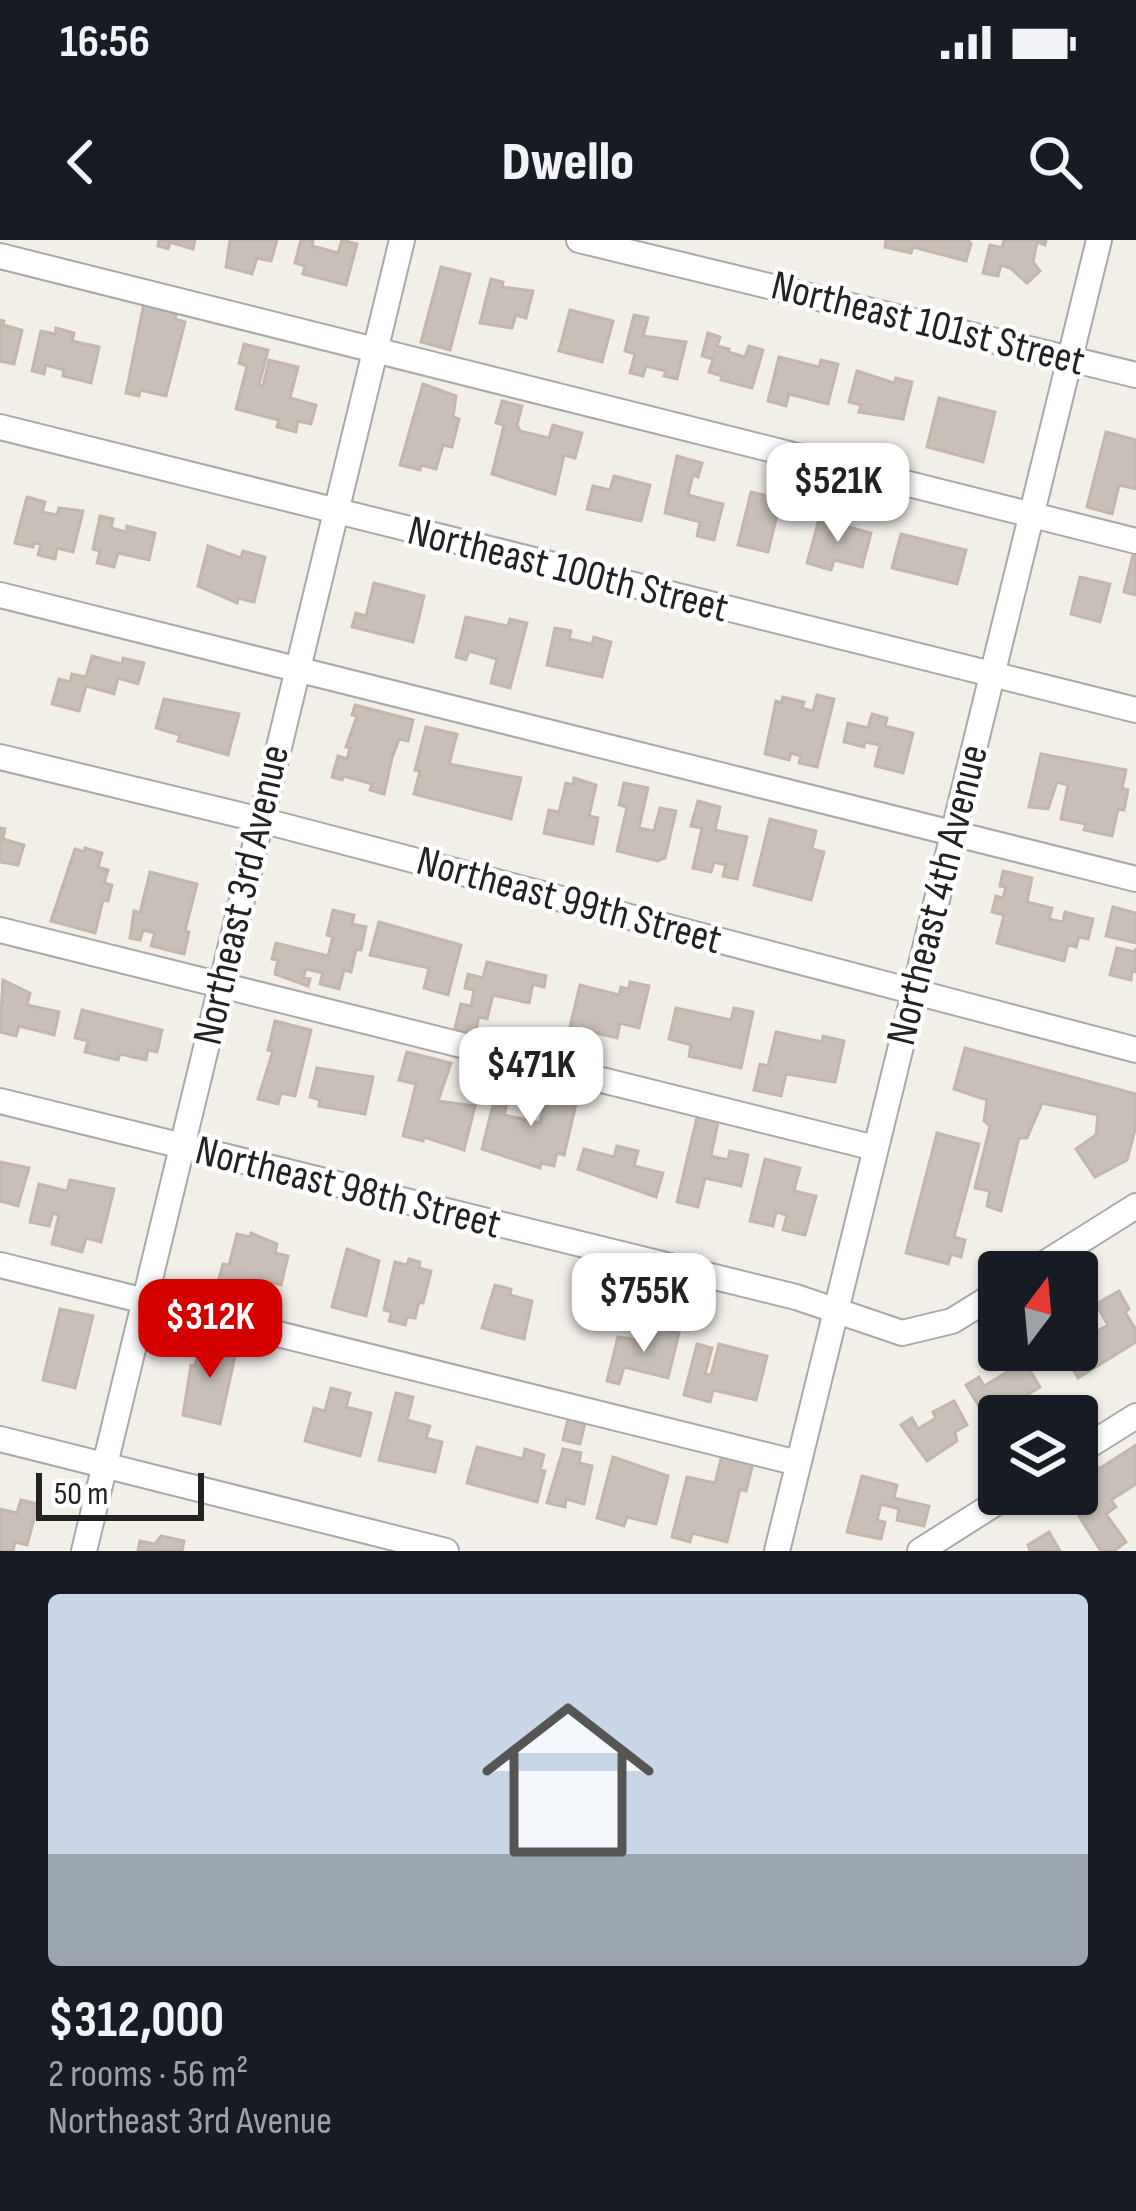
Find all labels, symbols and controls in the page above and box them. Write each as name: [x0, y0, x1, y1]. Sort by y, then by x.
text: 16:56: [60, 15, 150, 70]
icon: back: [48, 129, 114, 195]
icon: search: [1022, 129, 1088, 195]
text: Dwello: [502, 130, 634, 195]
street label: Northeast 101st Street: [766, 260, 1090, 388]
pin: $521K: [754, 443, 922, 545]
text: $521K: [793, 458, 883, 505]
street label: Northeast 100th Street: [403, 506, 733, 634]
street label: Northeast 3rd Avenue: [183, 740, 301, 1050]
street label: Northeast 4th Avenue: [876, 740, 1000, 1050]
street label: Northeast 99th Street: [411, 836, 727, 966]
pin: $471K: [447, 1027, 615, 1129]
text: $471K: [486, 1042, 576, 1089]
street label: Northeast 98th Street: [190, 1125, 506, 1251]
north arrow: [978, 1251, 1098, 1371]
map controls: [978, 1251, 1098, 1515]
pin: $755K: [560, 1253, 728, 1355]
text: $755K: [599, 1268, 689, 1315]
pin: $312K: [126, 1279, 294, 1381]
text: $312K: [165, 1294, 255, 1341]
button: layers: [978, 1395, 1098, 1515]
scale bar: [36, 1467, 204, 1520]
text: 50 m: [54, 1474, 108, 1514]
icon: home: [460, 1672, 676, 1888]
text: $312,000: [48, 1990, 224, 2051]
text: 2 rooms · 56 m²: [48, 2051, 249, 2098]
text: Northeast 3rd Avenue: [48, 2098, 332, 2145]

